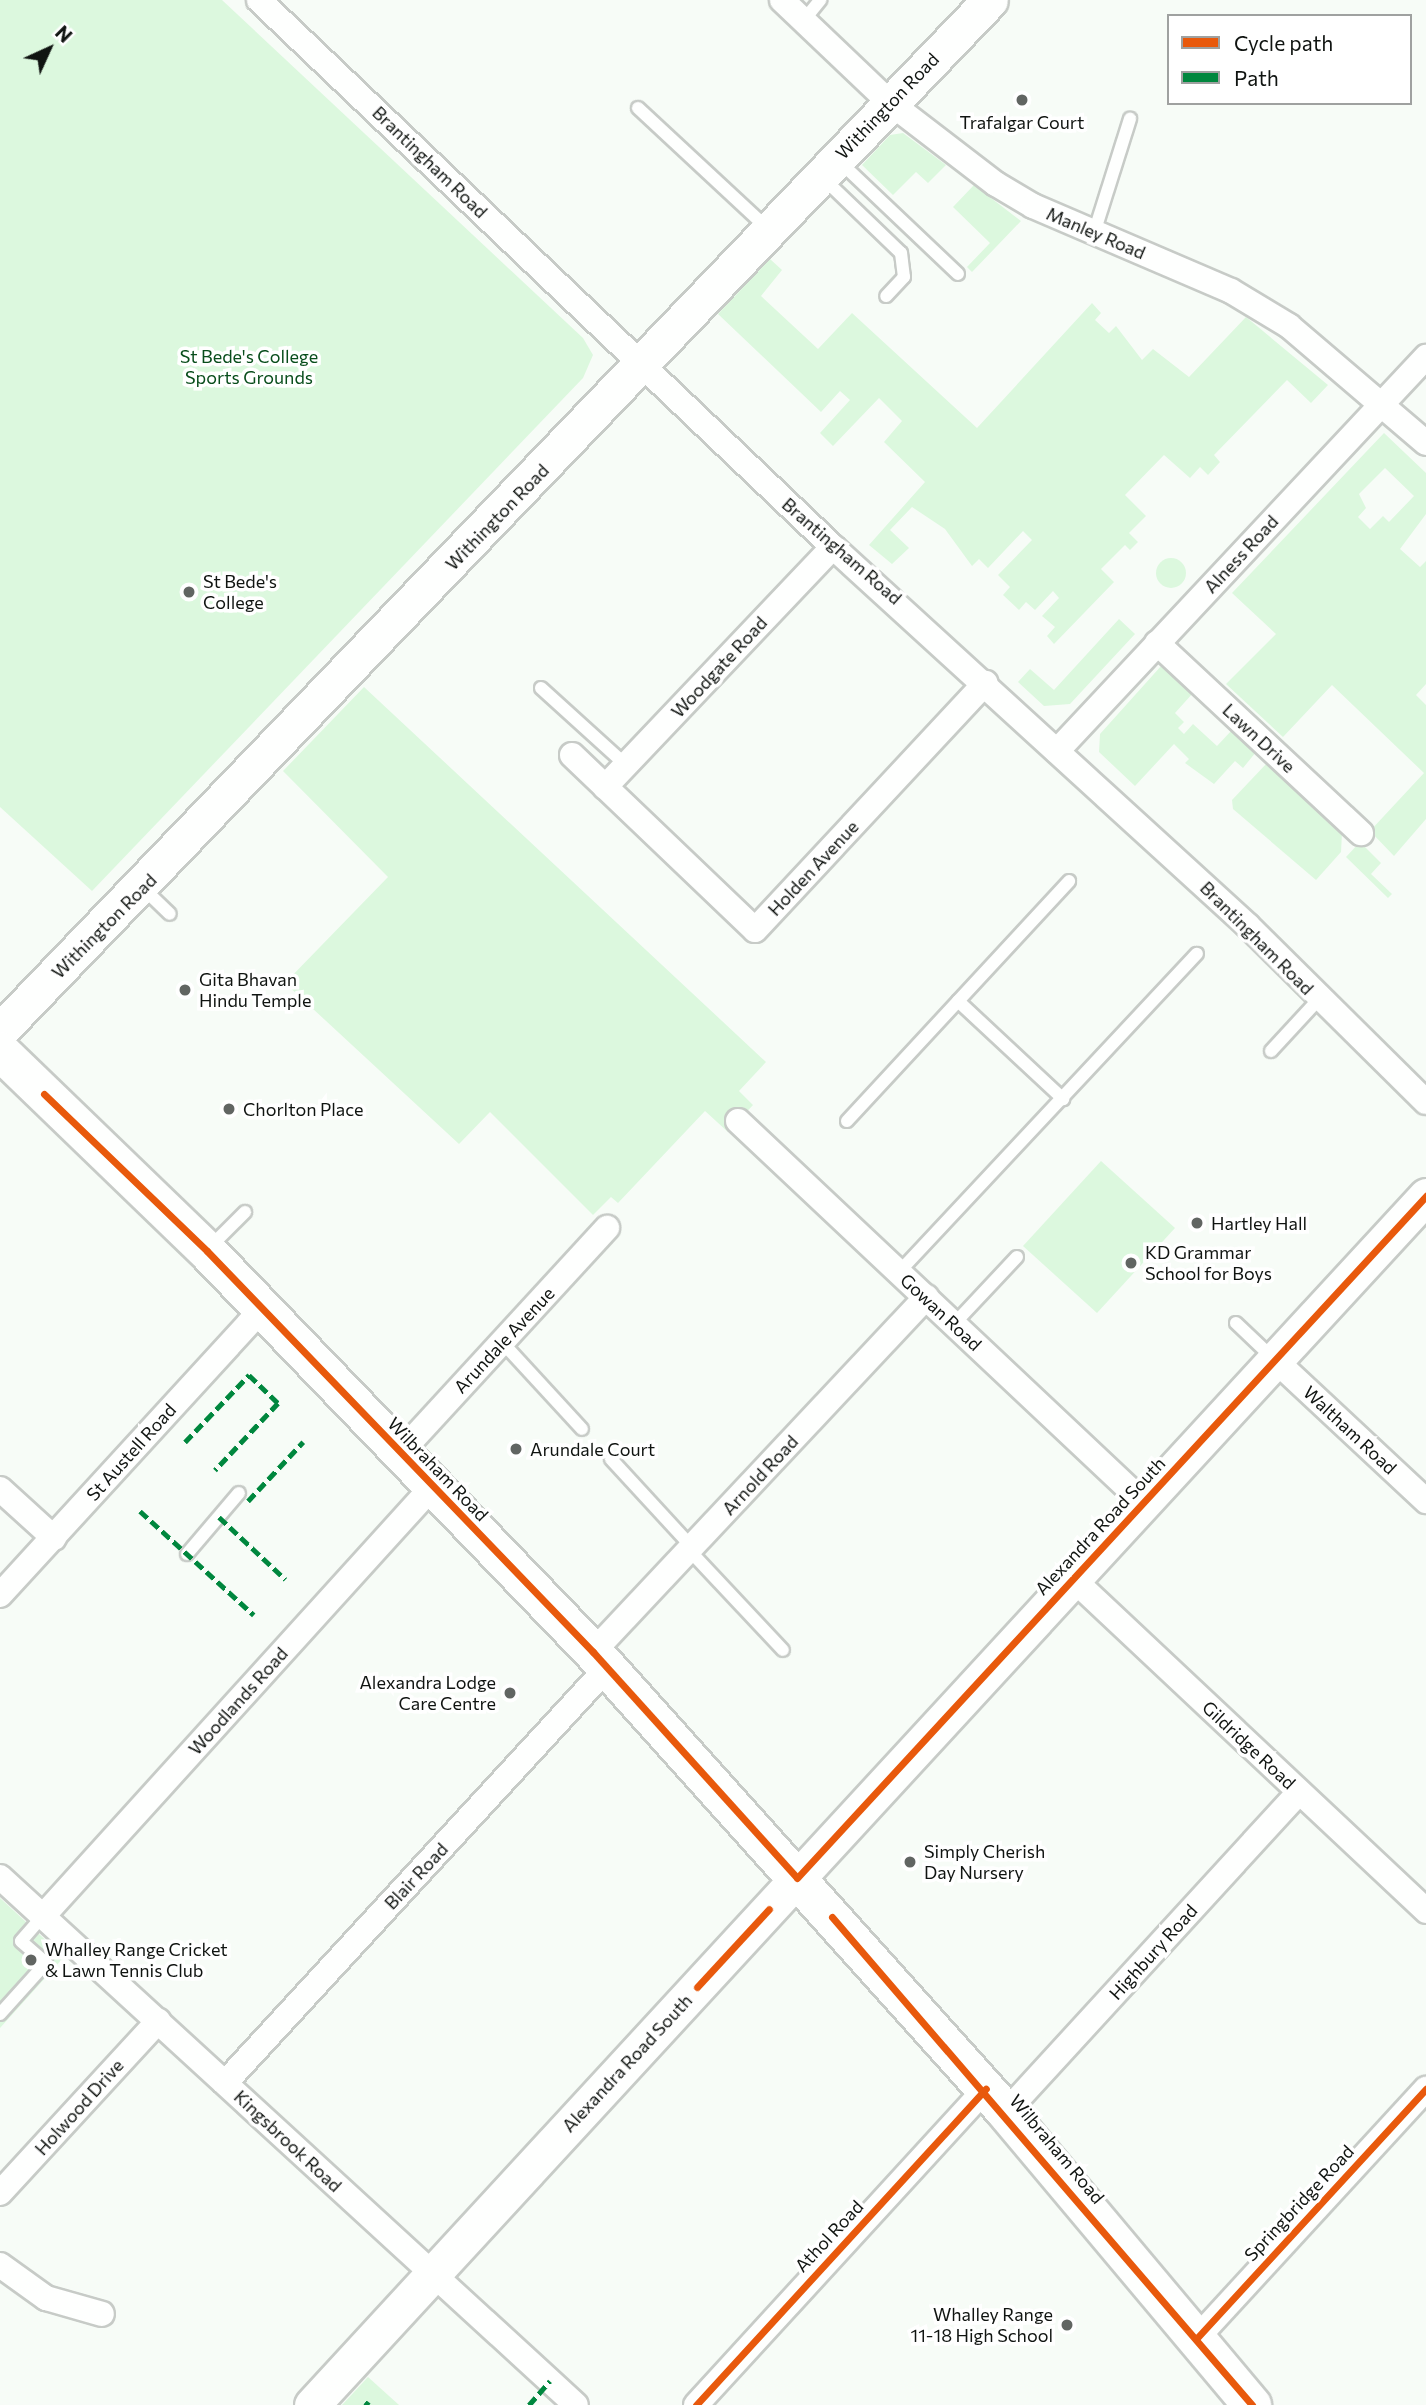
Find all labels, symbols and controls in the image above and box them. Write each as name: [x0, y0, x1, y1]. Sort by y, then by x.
north arrow: [14, 14, 84, 84]
legend: [1167, 14, 1412, 105]
text: N: [51, 21, 77, 47]
text: Cycle path: [1234, 30, 1333, 55]
street label: Withington Road: [831, 48, 943, 164]
text: Path: [1234, 65, 1279, 90]
marker: Trafalgar Court: [1014, 92, 1030, 108]
street label: Brantingham Road: [368, 102, 492, 222]
place label: Trafalgar Court: [960, 111, 1084, 133]
street label: Manley Road: [1043, 202, 1149, 264]
park label: St Bede's College Sports Grounds: [180, 346, 318, 388]
street label: Withington Road: [441, 459, 553, 575]
street label: Brantingham Road: [778, 493, 906, 609]
street label: Alness Road: [1199, 511, 1283, 597]
place label: St Bede's College: [203, 571, 277, 614]
marker: St Bede's College: [181, 584, 197, 600]
street label: Woodgate Road: [667, 612, 771, 722]
street label: Lawn Drive: [1218, 699, 1300, 777]
street label: Holden Avenue: [763, 816, 863, 920]
street label: Withington Road: [47, 869, 161, 983]
street label: Brantingham Road: [1196, 877, 1318, 999]
place label: Gita Bhavan Hindu Temple: [199, 969, 311, 1012]
marker: Gita Bhavan Hindu Temple: [177, 982, 193, 998]
place label: Chorlton Place: [243, 1098, 364, 1120]
marker: Chorlton Place: [221, 1101, 237, 1117]
place label: Hartley Hall: [1211, 1212, 1307, 1234]
marker: Hartley Hall: [1189, 1215, 1205, 1231]
place label: KD Grammar School for Boys: [1145, 1242, 1272, 1284]
marker: KD Grammar School for Boys: [1123, 1255, 1139, 1271]
street label: Gowan Road: [896, 1269, 986, 1355]
street label: Arundale Avenue: [449, 1282, 559, 1398]
street label: Waltham Road: [1299, 1381, 1401, 1479]
street label: St Austell Road: [82, 1399, 180, 1505]
street label: Wilbraham Road: [383, 1413, 493, 1525]
street label: Arnold Road: [718, 1431, 802, 1519]
place label: Arundale Court: [530, 1438, 655, 1460]
marker: Arundale Court: [508, 1441, 524, 1457]
street label: Alexandra Road South: [1031, 1453, 1169, 1599]
street label: Woodlands Road: [184, 1643, 292, 1759]
place label: Alexandra Lodge Care Centre: [359, 1672, 496, 1714]
marker: Alexandra Lodge Care Centre: [502, 1685, 518, 1701]
street label: Gildridge Road: [1198, 1696, 1300, 1794]
street label: Blair Road: [380, 1838, 452, 1914]
place label: Simply Cherish Day Nursery: [924, 1841, 1045, 1884]
marker: Simply Cherish Day Nursery: [902, 1854, 918, 1870]
street label: Highbury Road: [1105, 1900, 1201, 2004]
place label: Whalley Range Cricket & Lawn Tennis Club: [45, 1939, 228, 1982]
marker: Whalley Range Cricket & Lawn Tennis Club: [23, 1952, 39, 1968]
street label: Alexandra Road South: [558, 1990, 696, 2136]
street label: Holwood Drive: [30, 2055, 128, 2159]
street label: Kingsbrook Road: [230, 2086, 346, 2196]
street label: Wilbraham Road: [1005, 2090, 1109, 2208]
street label: Springbridge Road: [1240, 2141, 1358, 2265]
street label: Athol Road: [790, 2196, 868, 2276]
place label: Whalley Range 11-18 High School: [910, 2304, 1053, 2346]
marker: Whalley Range 11-18 High School: [1059, 2317, 1075, 2333]

